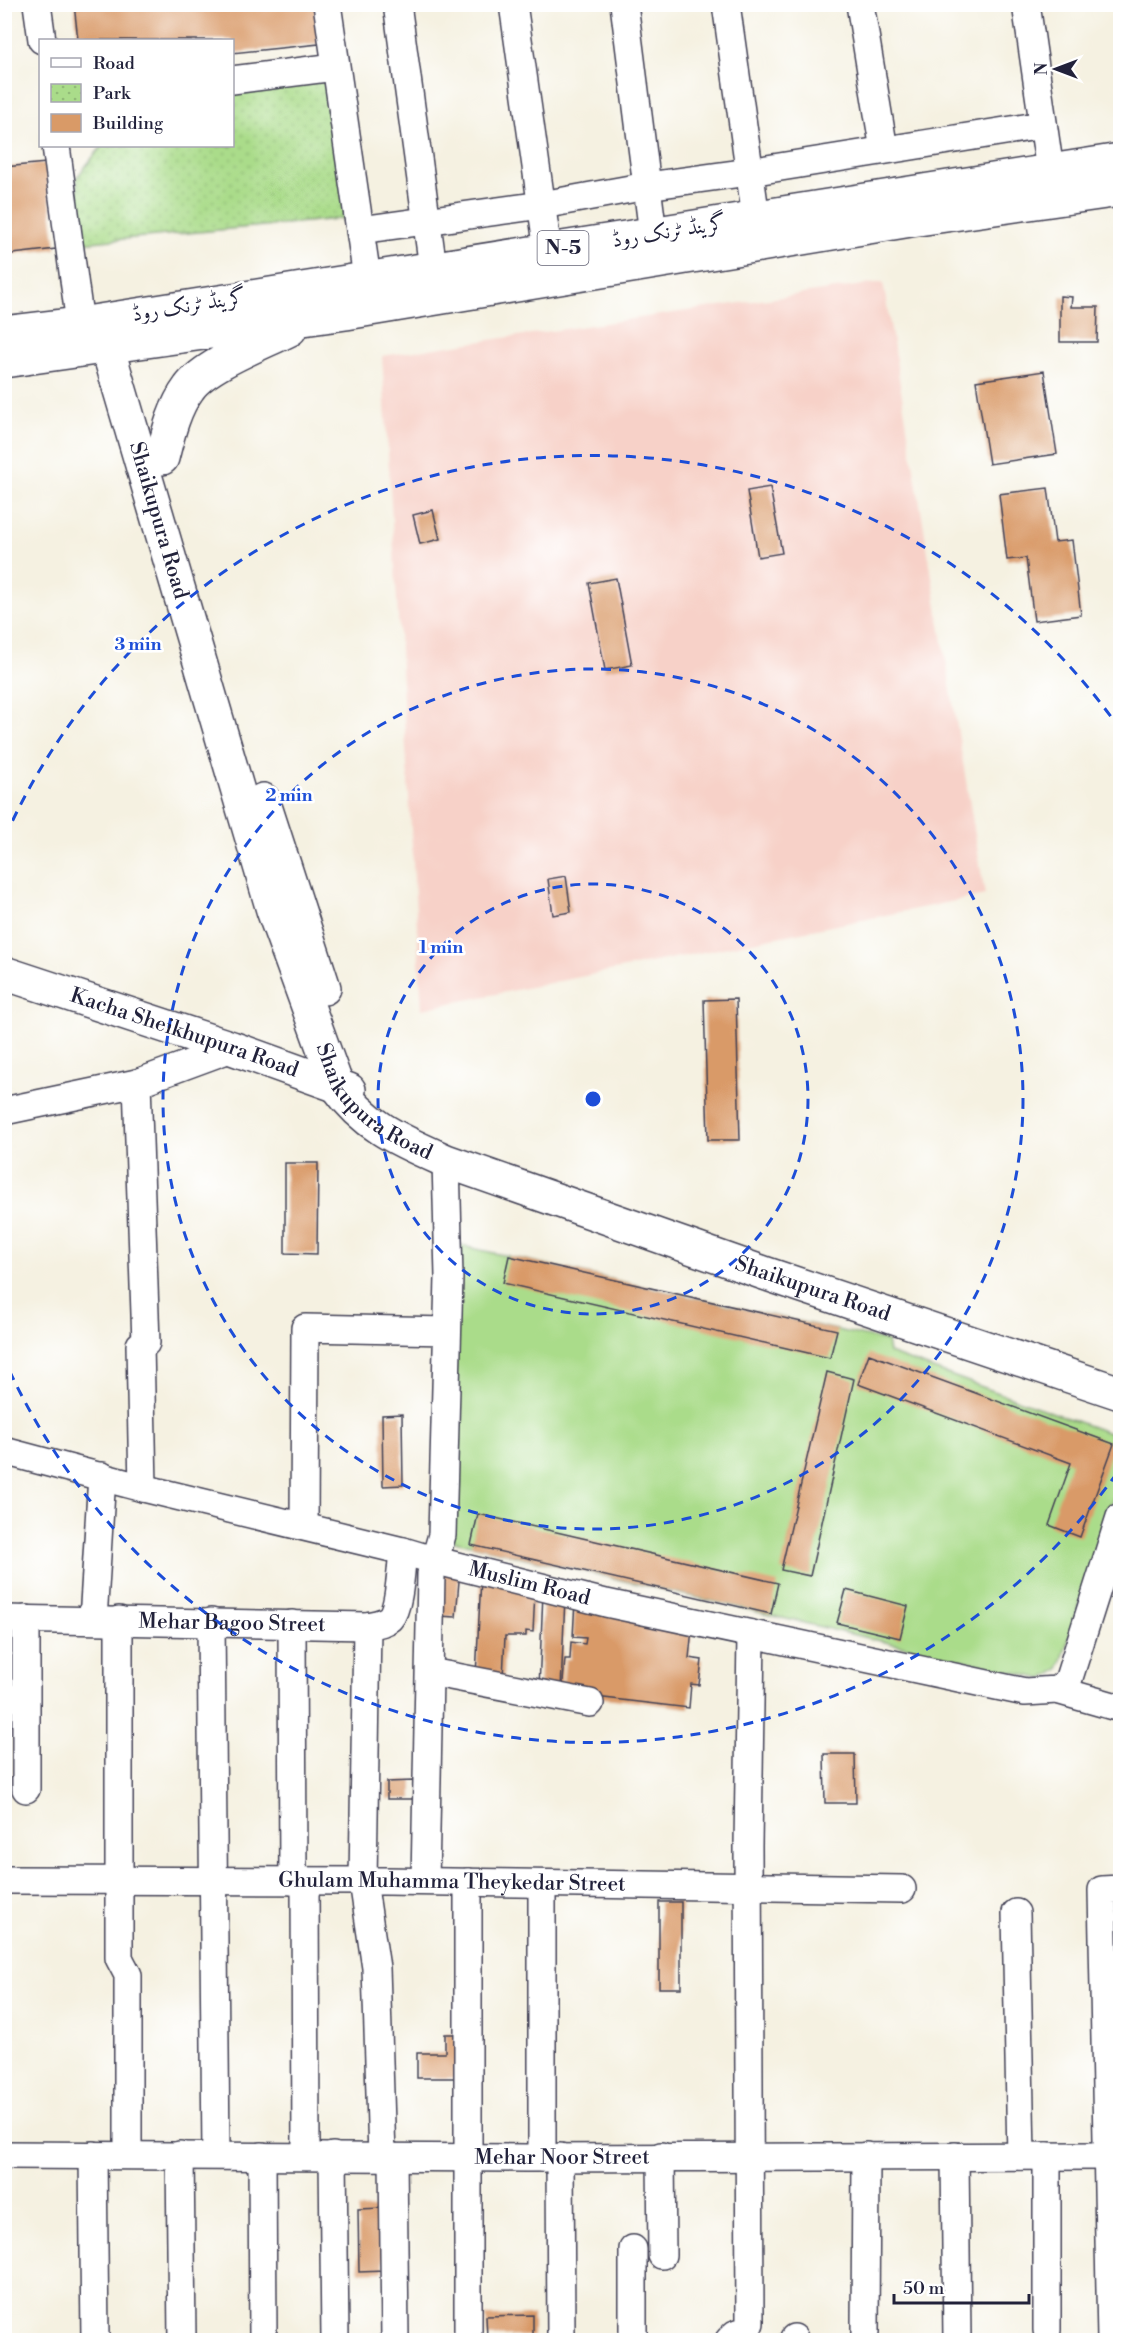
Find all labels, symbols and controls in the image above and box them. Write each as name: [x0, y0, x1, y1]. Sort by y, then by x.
legend: [39, 39, 234, 147]
north arrow: [1026, 39, 1086, 99]
text: Road: [93, 52, 136, 75]
text: N: [1032, 62, 1052, 75]
text: Park: [93, 82, 132, 105]
text: Building: [92, 112, 164, 135]
street label: گرینڈ ٹرنک روڈ: [610, 208, 728, 254]
road number: N-5: [538, 231, 588, 265]
street label: گرینڈ ٹرنک روڈ: [130, 282, 248, 328]
street label: Shaikupura Road: [123, 439, 194, 602]
text: 3 min: [115, 633, 161, 656]
text: 2 min: [265, 784, 313, 807]
text: 1 min: [419, 936, 463, 959]
street label: Kacha Sheikhupura Road: [67, 983, 302, 1084]
street label: Shaikupura Road: [310, 1040, 437, 1166]
centre of rings: [583, 1089, 603, 1109]
street label: Shaikupura Road: [731, 1251, 894, 1328]
street label: Muslim Road: [466, 1556, 593, 1612]
street label: Mehar Bagoo Street: [138, 1609, 326, 1638]
street label: Ghulam Muhamma Theykedar Street: [278, 1868, 626, 1898]
street label: Mehar Noor Street: [474, 2145, 650, 2171]
scale bar: [894, 2267, 1029, 2305]
text: 50 m: [903, 2277, 945, 2300]

